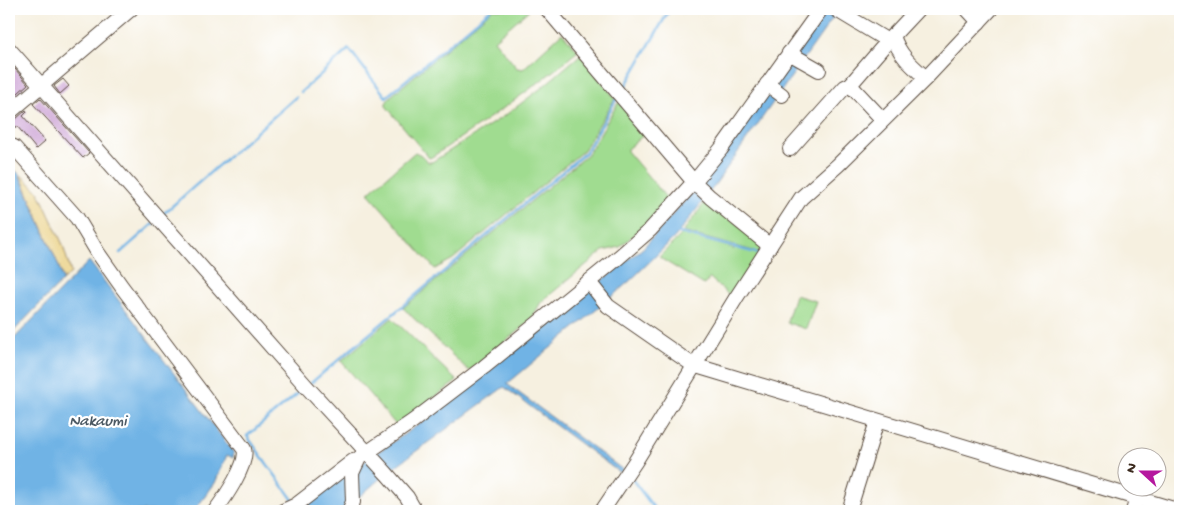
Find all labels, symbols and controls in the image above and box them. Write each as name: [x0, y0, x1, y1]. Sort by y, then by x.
water label: Nakaumi: [69, 413, 128, 432]
north arrow: [1116, 448, 1166, 498]
text: N: [1123, 461, 1142, 476]

